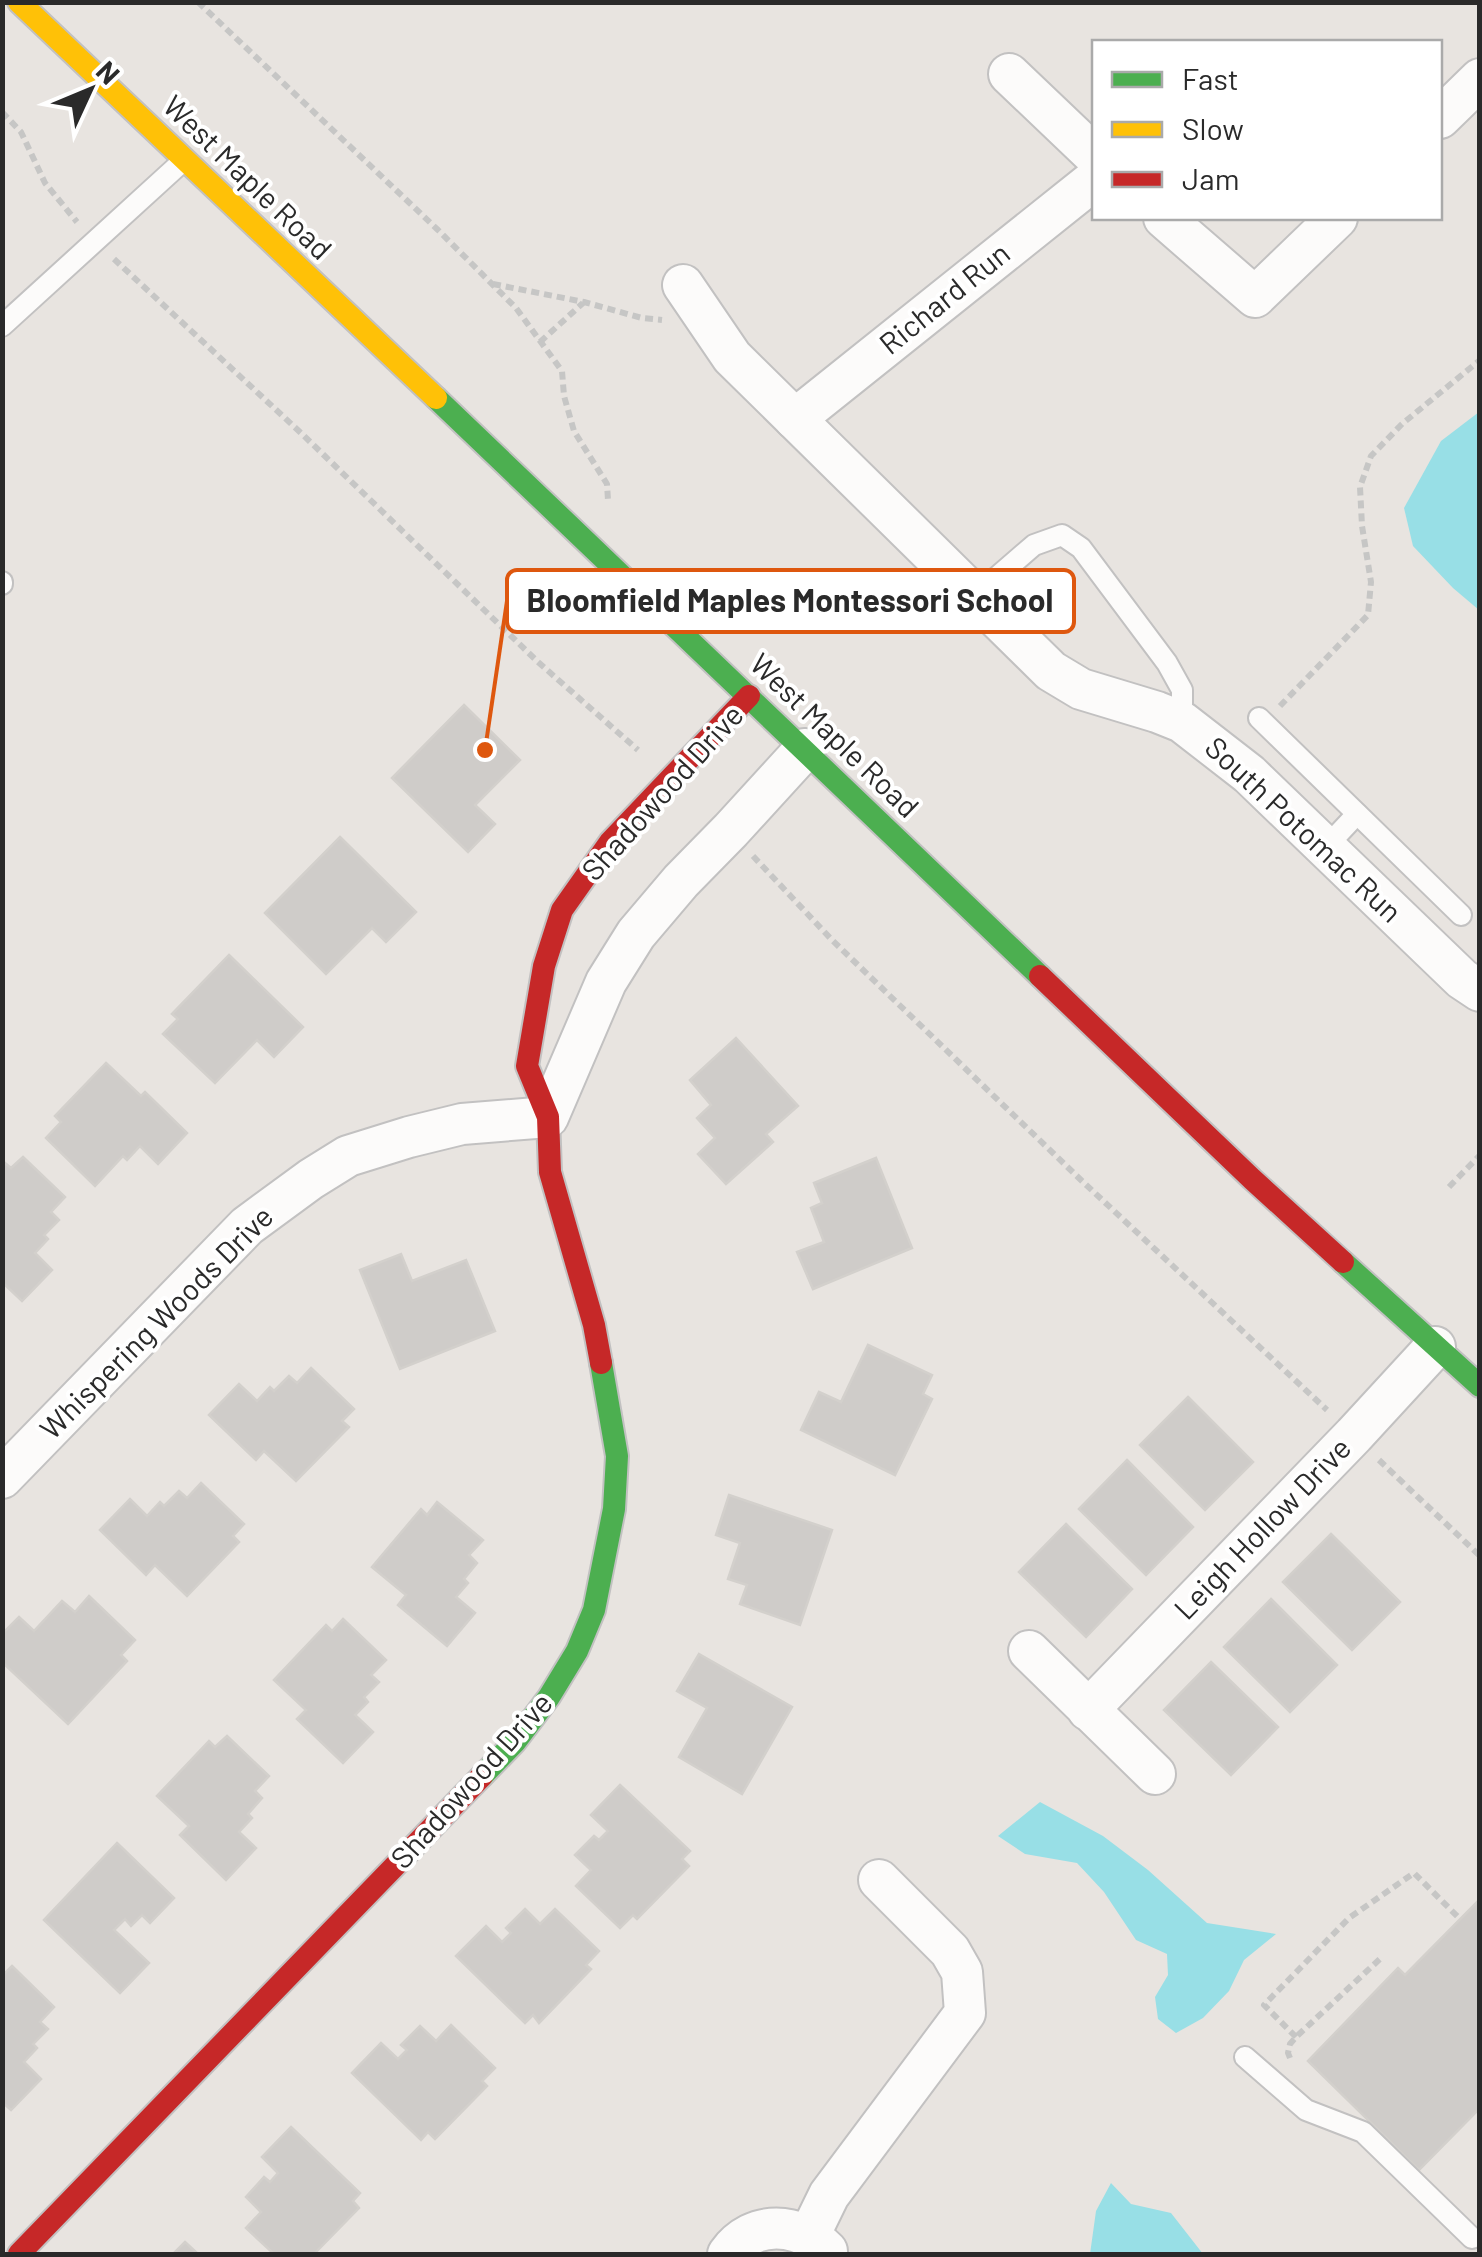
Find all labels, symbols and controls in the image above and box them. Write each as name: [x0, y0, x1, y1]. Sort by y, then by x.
north arrow: [40, 40, 140, 140]
legend: [1092, 40, 1442, 220]
text: N: [90, 53, 127, 90]
text: Fast: [1182, 60, 1239, 96]
street label: West Maple Road: [157, 87, 340, 266]
text: Slow: [1182, 110, 1244, 146]
text: Jam: [1182, 160, 1239, 196]
street label: Richard Run: [871, 234, 1016, 361]
callout: Bloomfield Maples Montessori School: [507, 570, 1074, 632]
text: Bloomfield Maples Montessori School: [527, 580, 1053, 618]
street label: West Maple Road: [744, 645, 927, 824]
street label: Shadowood Drive: [573, 696, 750, 887]
street label: South Potomac Run: [1199, 728, 1410, 929]
street label: Whispering Woods Drive: [32, 1198, 280, 1446]
street label: Leigh Hollow Drive: [1166, 1429, 1357, 1626]
street label: Shadowood Drive: [382, 1684, 559, 1875]

